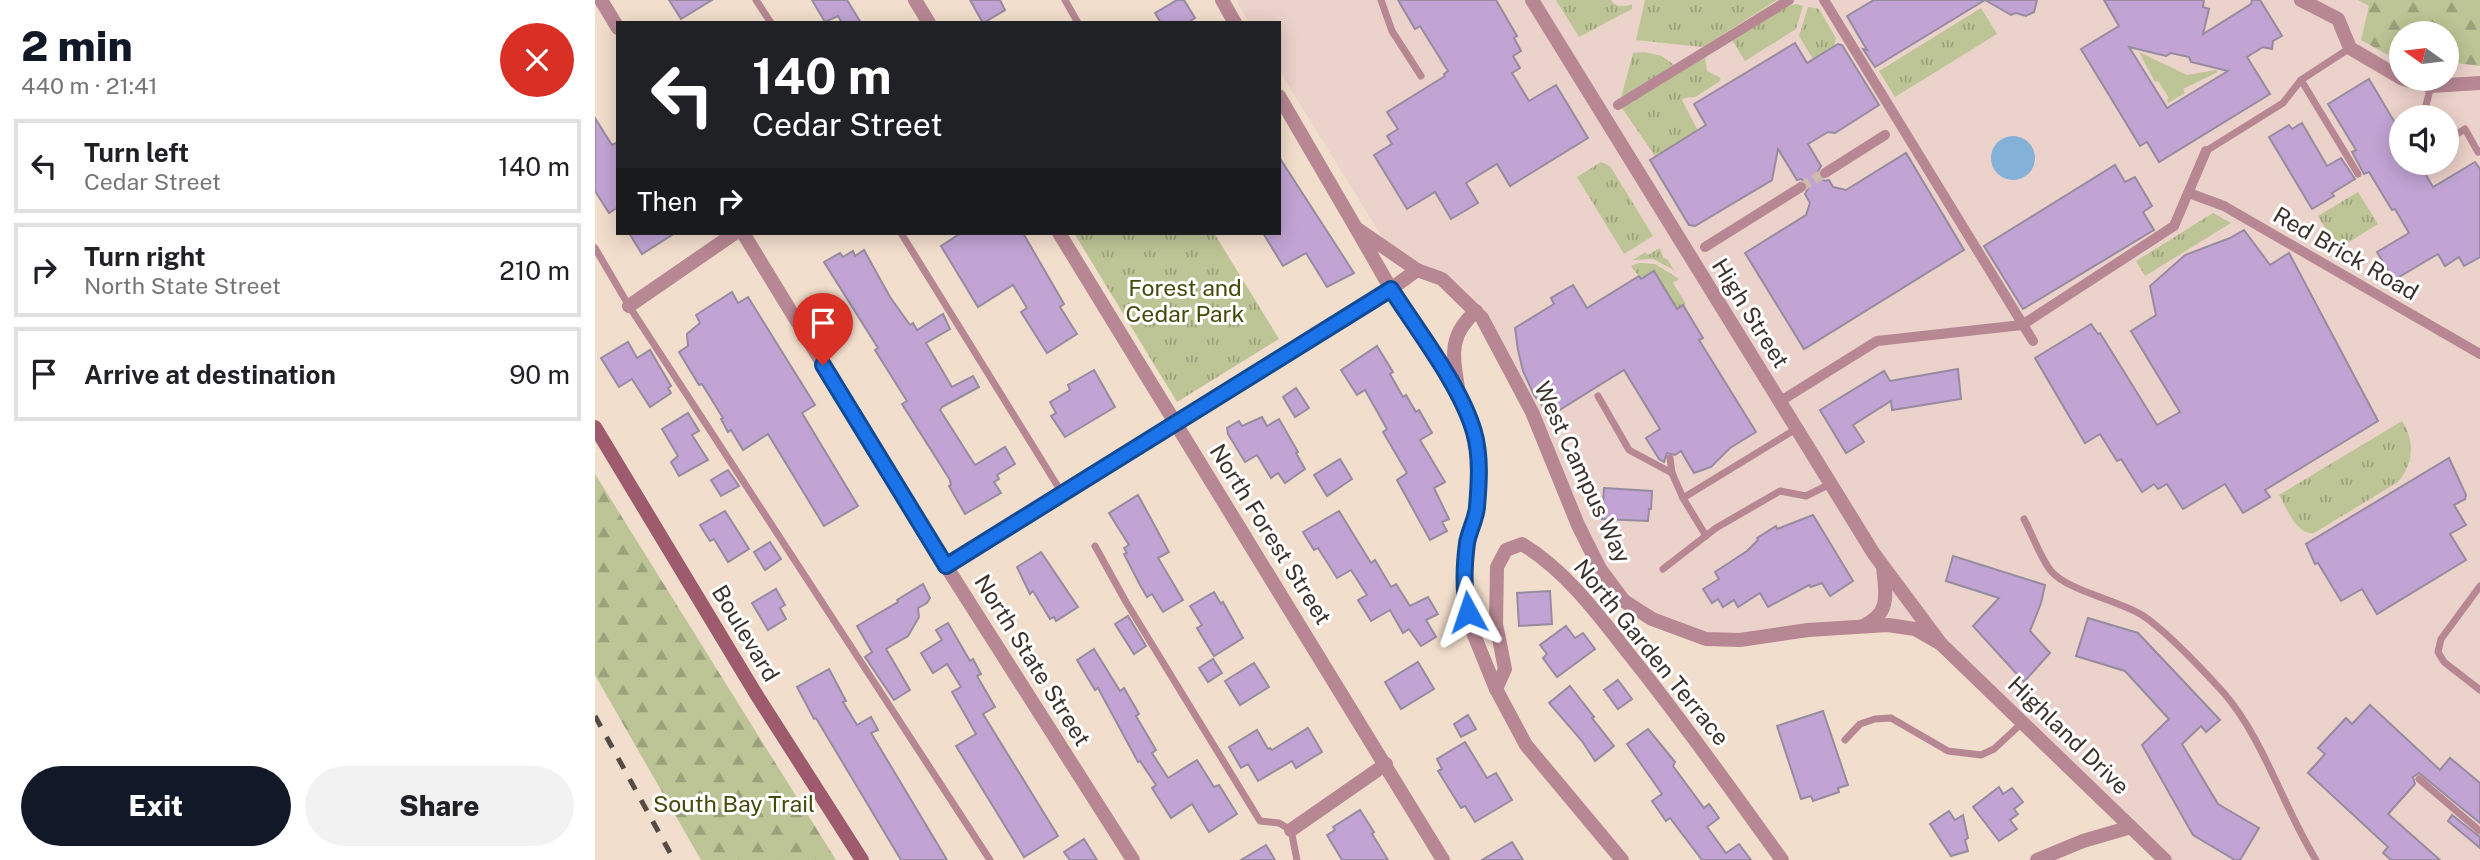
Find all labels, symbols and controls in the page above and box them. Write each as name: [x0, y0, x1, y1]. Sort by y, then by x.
text: 2 min: [21, 21, 133, 70]
north arrow: [2389, 21, 2459, 91]
map controls: [2389, 21, 2459, 175]
button: close: [500, 23, 574, 97]
text: 140 m: [752, 47, 892, 105]
icon: left: [637, 49, 728, 140]
text: 440 m · 21:41: [21, 72, 158, 99]
button: sound: [2389, 105, 2459, 175]
text: Cedar Street: [752, 106, 943, 143]
text: Turn left: [84, 137, 189, 168]
icon: left: [25, 147, 63, 185]
text: 140 m: [498, 151, 570, 182]
text: Cedar Street: [84, 168, 221, 195]
icon: right: [711, 182, 749, 220]
text: Then: [637, 186, 697, 217]
street label: Red Brick Road: [2269, 201, 2423, 305]
text: Turn right: [84, 241, 206, 272]
icon: right: [25, 251, 63, 289]
street label: High Street: [1707, 253, 1795, 373]
text: 210 m: [499, 255, 570, 286]
text: North State Street: [84, 272, 281, 299]
park label: Forest and Cedar Park: [1126, 274, 1245, 327]
pin: [793, 293, 853, 365]
icon: arrive: [804, 304, 842, 342]
icon: arrive: [25, 355, 63, 393]
text: Arrive at destination: [84, 359, 336, 390]
text: 90 m: [509, 359, 570, 390]
street label: West Campus Way: [1529, 377, 1637, 567]
street label: North Forest Street: [1204, 439, 1338, 629]
street label: North Garden Terrace: [1569, 554, 1735, 750]
street label: North State Street: [969, 569, 1097, 751]
position arrow: [1431, 575, 1505, 649]
street label: Boulevard: [707, 580, 785, 686]
street label: Highland Drive: [2003, 670, 2135, 800]
button: Exit: [21, 766, 291, 846]
button: Share: [305, 766, 574, 846]
park label: South Bay Trail: [653, 790, 815, 817]

